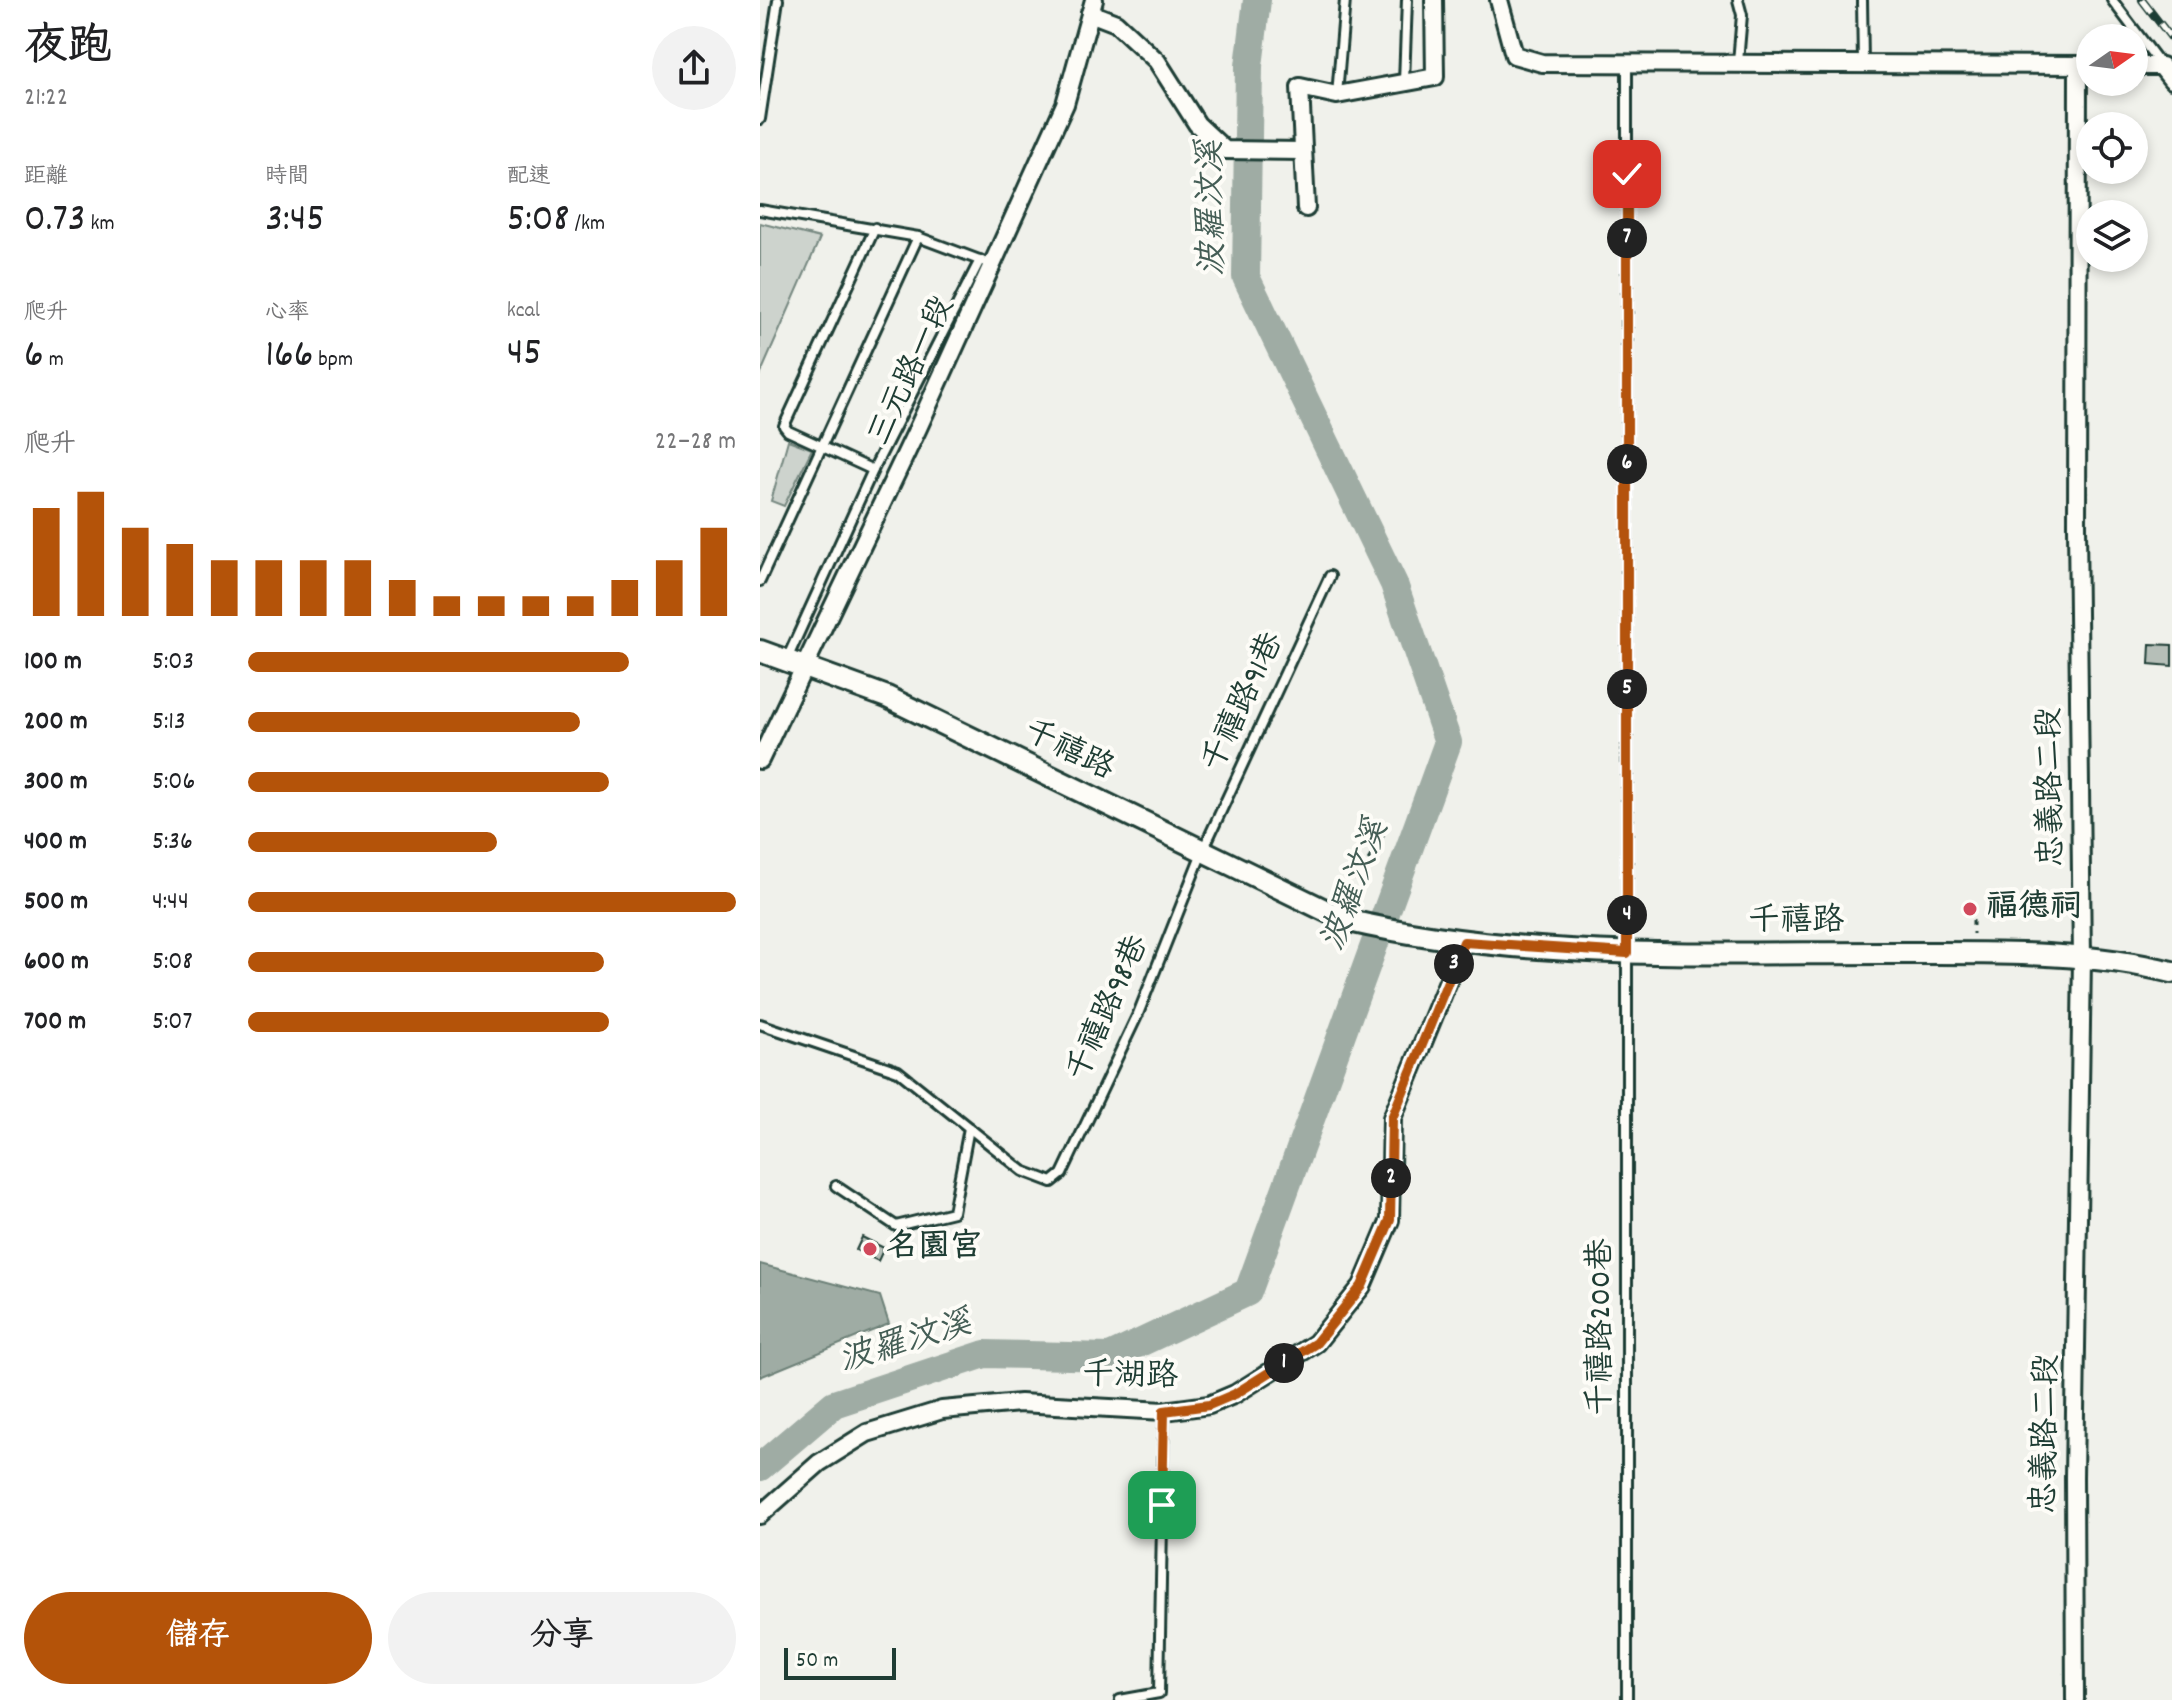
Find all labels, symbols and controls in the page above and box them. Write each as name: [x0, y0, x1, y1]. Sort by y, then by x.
text: 夜跑: [24, 18, 112, 81]
north arrow: [2076, 24, 2148, 96]
map controls: [2076, 24, 2148, 272]
button: share: [652, 26, 736, 110]
text: 21:22: [24, 80, 68, 117]
button: locate: [2076, 112, 2148, 184]
water label: 波羅汶溪: [1188, 138, 1240, 276]
pin: [1593, 140, 1661, 208]
icon: check: [1605, 152, 1649, 196]
text: 距離: [24, 162, 68, 193]
text: 時間: [265, 162, 309, 193]
text: 配速: [507, 162, 551, 193]
text: 0.73: [24, 193, 86, 250]
text: 3:45: [265, 193, 325, 250]
text: 5:08: [507, 193, 570, 250]
button: layers: [2076, 200, 2148, 272]
text: km: [86, 209, 115, 240]
text: /km: [570, 209, 605, 240]
pin: 7: [1607, 218, 1647, 258]
text: 7: [1623, 222, 1631, 253]
street label: 三元路一段: [858, 290, 968, 454]
text: kcal: [507, 296, 540, 327]
text: 爬升: [24, 298, 68, 329]
text: 心率: [265, 298, 309, 329]
text: 45: [507, 327, 542, 384]
text: 6: [24, 329, 44, 386]
text: 166: [265, 329, 313, 386]
text: m: [44, 345, 64, 376]
text: bpm: [313, 345, 353, 376]
text: 22–28 m: [655, 424, 736, 461]
text: 爬升: [24, 427, 76, 464]
pin: 6: [1607, 444, 1647, 484]
text: 6: [1622, 448, 1632, 479]
street label: 千禧路91巷: [1193, 625, 1297, 781]
text: 100 m: [24, 644, 82, 681]
text: 5:03: [152, 644, 194, 681]
pin: 5: [1607, 669, 1647, 709]
text: 5: [1622, 673, 1632, 704]
text: 200 m: [24, 704, 88, 741]
text: 5:13: [152, 704, 186, 741]
street label: 忠義路二段: [2029, 707, 2077, 867]
street label: 千禧路: [1015, 710, 1121, 794]
text: 300 m: [24, 764, 88, 801]
text: 5:06: [152, 764, 195, 801]
water label: 波羅汶溪: [1311, 812, 1404, 958]
text: 400 m: [24, 824, 87, 861]
text: 5:36: [152, 824, 193, 861]
text: 500 m: [24, 884, 88, 921]
text: 4:44: [152, 884, 189, 921]
place label: 福德祠: [1986, 886, 2082, 932]
pin: 4: [1607, 895, 1647, 935]
text: 4: [1622, 899, 1632, 930]
street label: 千禧路: [1748, 900, 1844, 946]
marker: 福德祠: [1961, 900, 1979, 918]
street label: 千禧路98巷: [1057, 929, 1163, 1089]
text: 600 m: [24, 944, 89, 981]
text: 5:08: [152, 944, 193, 981]
pin: 3: [1434, 944, 1474, 984]
text: 3: [1449, 948, 1459, 979]
text: 700 m: [24, 1004, 86, 1041]
text: 5:07: [152, 1004, 192, 1041]
pin: 2: [1371, 1158, 1411, 1198]
text: 2: [1386, 1162, 1396, 1193]
place label: 名園宮: [886, 1226, 982, 1272]
street label: 千禧路200巷: [1580, 1239, 1626, 1415]
marker: 名園宮: [861, 1240, 879, 1258]
water label: 波羅汶溪: [834, 1300, 980, 1387]
pin: 1: [1264, 1343, 1304, 1383]
text: 1: [1282, 1347, 1286, 1378]
street label: 千湖路: [1082, 1354, 1178, 1402]
street label: 忠義路二段: [2024, 1354, 2072, 1514]
pin: [1128, 1471, 1196, 1539]
icon: arrive: [1140, 1483, 1184, 1527]
button: 儲存: [24, 1592, 372, 1684]
button: 分享: [388, 1592, 736, 1684]
scale bar: [784, 1644, 896, 1680]
text: 50 m: [796, 1646, 838, 1677]

